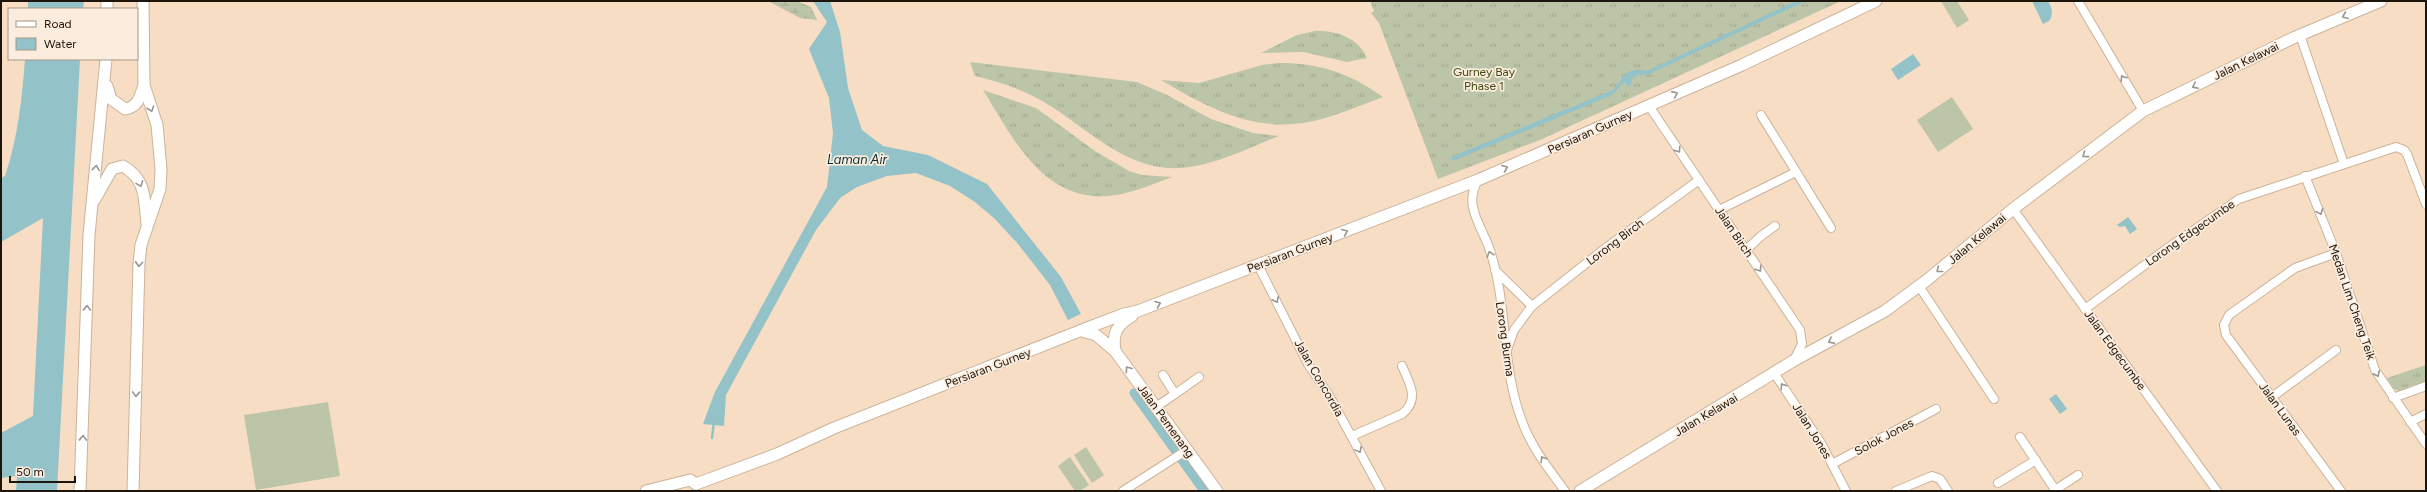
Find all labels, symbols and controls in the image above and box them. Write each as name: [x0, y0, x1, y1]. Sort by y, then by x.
legend: [8, 8, 138, 60]
one-way arrow: [2341, 12, 2348, 20]
text: Road: [44, 17, 72, 31]
text: Water: [44, 37, 76, 51]
street label: Jalan Kelawai: [2211, 39, 2281, 83]
park label: Gurney Bay Phase 1: [1453, 65, 1516, 93]
one-way arrow: [2120, 75, 2127, 82]
one-way arrow: [2192, 81, 2199, 89]
one-way arrow: [1671, 91, 1679, 99]
one-way arrow: [146, 105, 155, 112]
street label: Persiaran Gurney: [1546, 107, 1635, 157]
one-way arrow: [1673, 146, 1681, 153]
one-way arrow: [2083, 150, 2090, 157]
water label: Laman Air: [827, 152, 888, 167]
one-way arrow: [91, 165, 100, 171]
one-way arrow: [1501, 165, 1508, 173]
one-way arrow: [136, 181, 144, 188]
street label: Lorong Edgecumbe: [2143, 197, 2238, 269]
street label: Jalan Birch: [1712, 204, 1756, 260]
one-way arrow: [2315, 208, 2323, 216]
street label: Jalan Kelawai: [1945, 211, 2009, 267]
street label: Lorong Birch: [1584, 216, 1647, 268]
one-way arrow: [1341, 228, 1348, 236]
street label: Persiaran Gurney: [1245, 230, 1336, 276]
street label: Medan Lim Cheng Teik: [2326, 242, 2378, 362]
one-way arrow: [1487, 251, 1495, 258]
one-way arrow: [135, 261, 144, 267]
one-way arrow: [1754, 265, 1762, 272]
one-way arrow: [1937, 265, 1944, 272]
one-way arrow: [1271, 296, 1278, 303]
one-way arrow: [1155, 300, 1162, 308]
street label: Lorong Burma: [1493, 301, 1517, 377]
one-way arrow: [83, 305, 91, 311]
street label: Jalan Edgecumbe: [2081, 307, 2149, 393]
one-way arrow: [1828, 336, 1835, 344]
street label: Jalan Concordia: [1291, 337, 1347, 419]
street label: Persiaran Gurney: [943, 345, 1034, 391]
one-way arrow: [1126, 366, 1133, 373]
one-way arrow: [2372, 370, 2380, 377]
street label: Jalan Lunas: [2256, 380, 2304, 439]
street label: Jalan Pemenang: [1135, 382, 1197, 460]
one-way arrow: [1781, 383, 1788, 390]
one-way arrow: [131, 391, 140, 397]
street label: Jalan Kelawai: [1672, 391, 1740, 439]
street label: Jalan Jones: [1789, 401, 1835, 462]
street label: Solok Jones: [1852, 415, 1916, 458]
one-way arrow: [79, 435, 87, 441]
one-way arrow: [1354, 446, 1362, 453]
one-way arrow: [1540, 456, 1547, 463]
scale bar: [10, 458, 75, 484]
text: 50 m: [16, 465, 44, 479]

